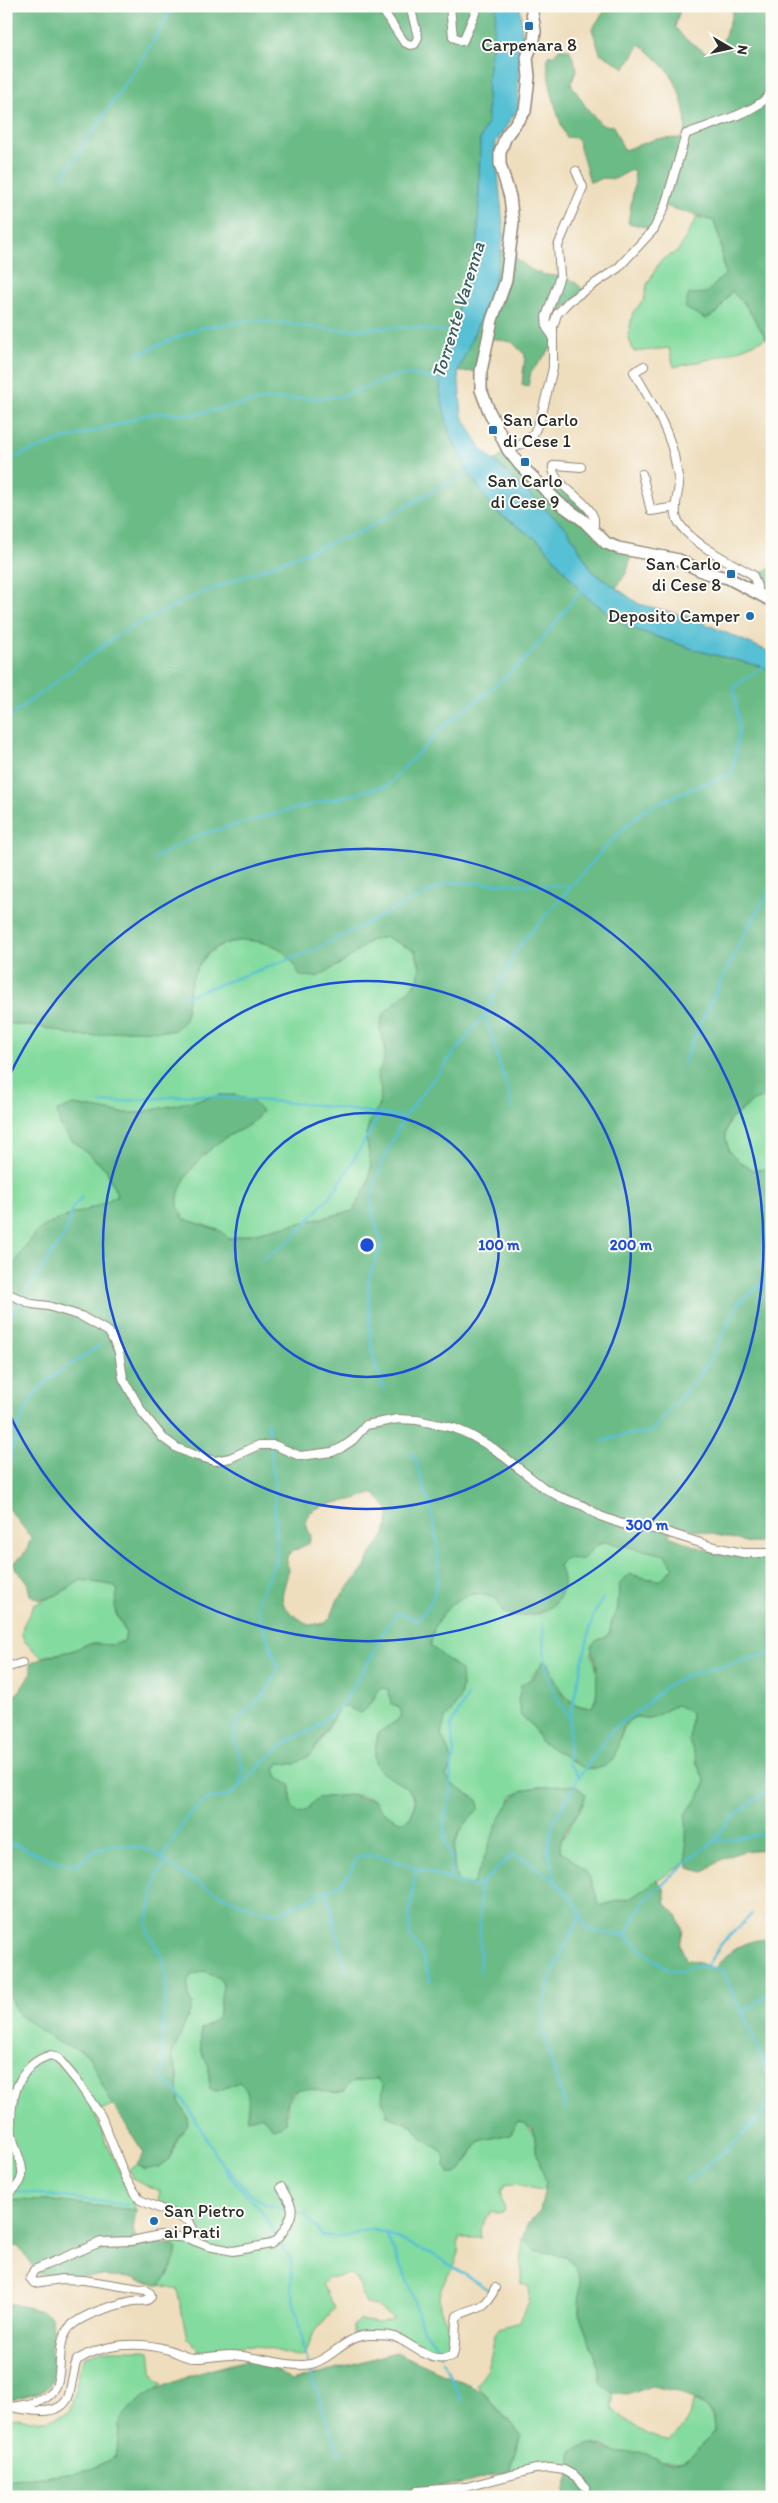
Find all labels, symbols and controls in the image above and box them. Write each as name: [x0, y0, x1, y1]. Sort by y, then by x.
marker: Carpenara 8: [523, 20, 535, 32]
north arrow: [706, 22, 756, 72]
place label: Carpenara 8: [481, 34, 577, 56]
text: N: [733, 44, 751, 56]
water label: Torrente Varenna: [426, 239, 490, 381]
place label: San Carlo di Cese 1: [503, 409, 578, 452]
marker: San Carlo di Cese 1: [487, 424, 499, 436]
marker: San Carlo di Cese 9: [519, 456, 531, 468]
place label: San Carlo di Cese 9: [487, 470, 563, 513]
place label: San Carlo di Cese 8: [646, 553, 721, 596]
marker: San Carlo di Cese 8: [725, 568, 737, 580]
place label: Deposito Camper: [608, 605, 741, 627]
marker: Deposito Camper: [744, 610, 756, 622]
centre of rings: [358, 1236, 376, 1254]
text: 100 m: [478, 1236, 520, 1254]
text: 200 m: [610, 1236, 653, 1254]
text: 300 m: [626, 1516, 669, 1534]
place label: San Pietro ai Prati: [164, 2200, 244, 2243]
marker: San Pietro ai Prati: [148, 2215, 160, 2227]

